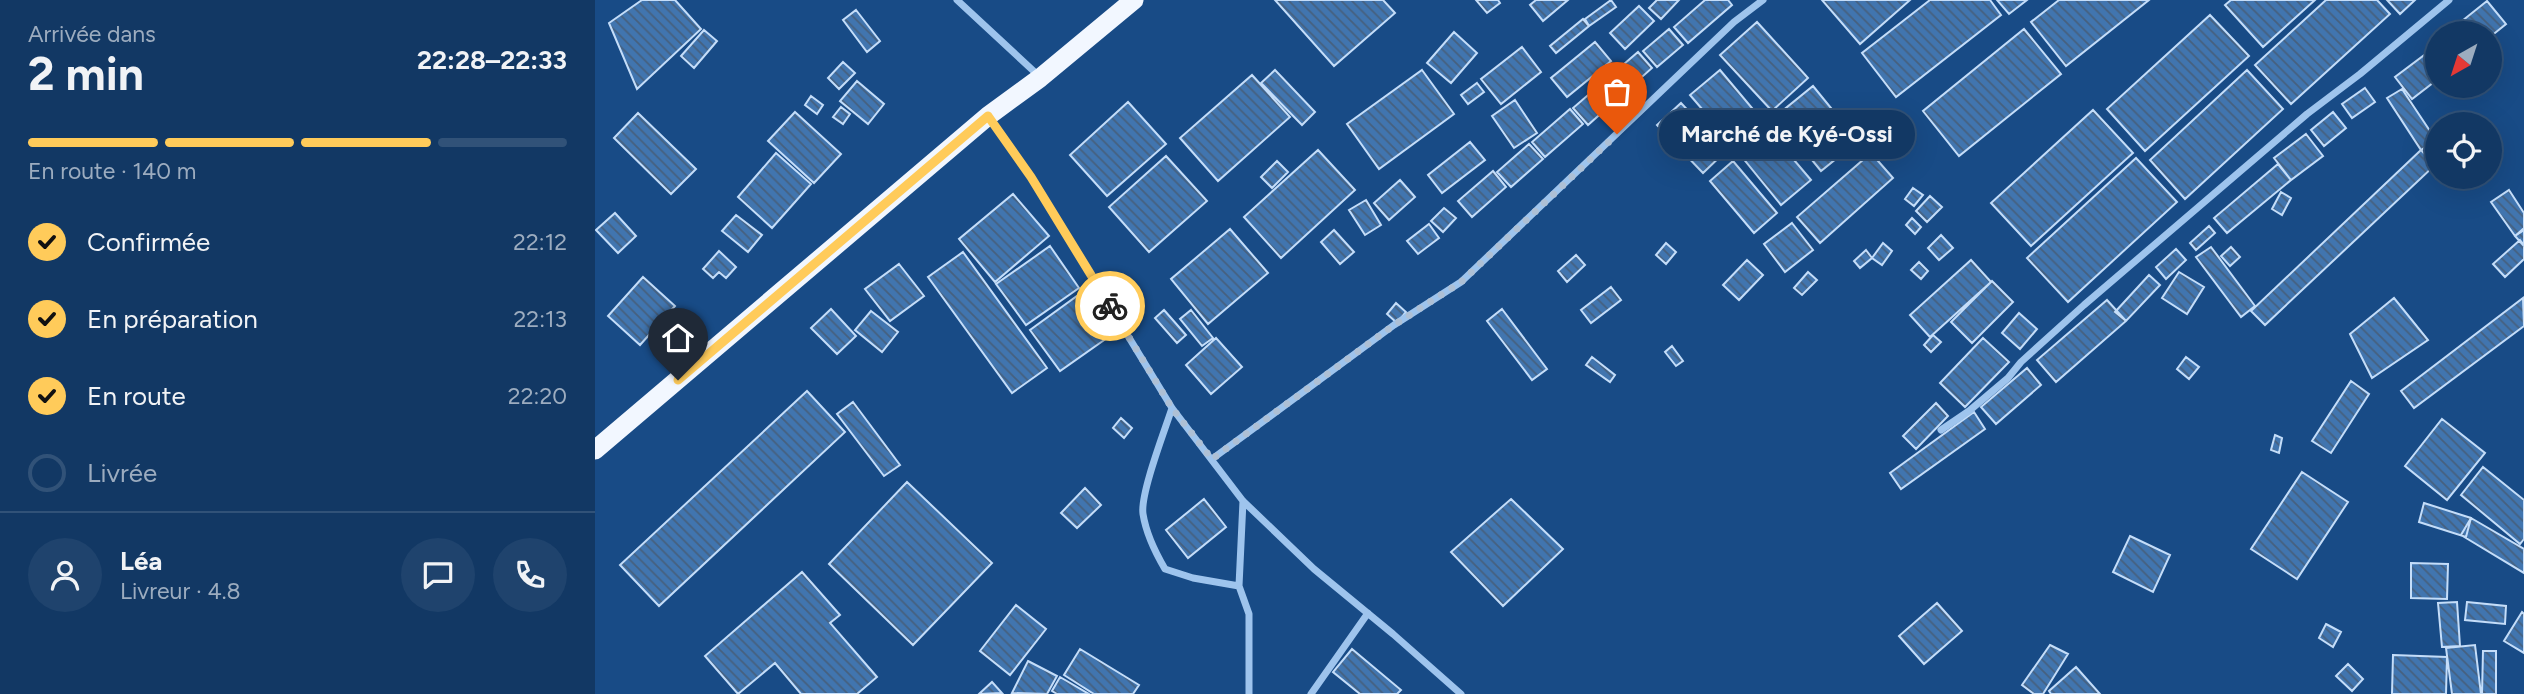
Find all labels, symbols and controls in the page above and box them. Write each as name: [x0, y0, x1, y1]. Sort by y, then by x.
text: Arrivée dans: [28, 20, 156, 48]
north arrow: [2425, 21, 2503, 98]
map controls: [2425, 21, 2502, 189]
text: 22:28–22:33: [417, 44, 567, 76]
text: 2 min: [28, 46, 144, 102]
pin: [1587, 62, 1647, 134]
icon: bag: [1598, 73, 1636, 111]
callout: Marché de Kyé-Ossi: [1659, 110, 1915, 158]
button: locate: [2425, 112, 2502, 189]
text: Marché de Kyé-Ossi: [1681, 120, 1893, 148]
text: En route · 140 m: [28, 157, 196, 185]
icon: check: [28, 223, 66, 261]
text: Confirmée: [87, 226, 210, 258]
text: 22:12: [513, 228, 567, 256]
courier: [1075, 271, 1145, 341]
icon: bike: [1091, 287, 1129, 325]
icon: check: [28, 300, 66, 338]
text: En préparation: [87, 303, 258, 335]
text: 22:13: [513, 305, 567, 333]
pin: [648, 308, 708, 380]
icon: home: [659, 319, 697, 357]
icon: check: [28, 377, 66, 415]
text: En route: [87, 380, 186, 412]
text: 22:20: [508, 382, 567, 410]
text: Livrée: [87, 457, 157, 489]
button: person: [28, 538, 102, 612]
button: chat: [401, 538, 475, 612]
button: phone: [493, 538, 567, 612]
text: Léa: [120, 545, 162, 577]
text: Livreur · 4.8: [120, 577, 241, 605]

